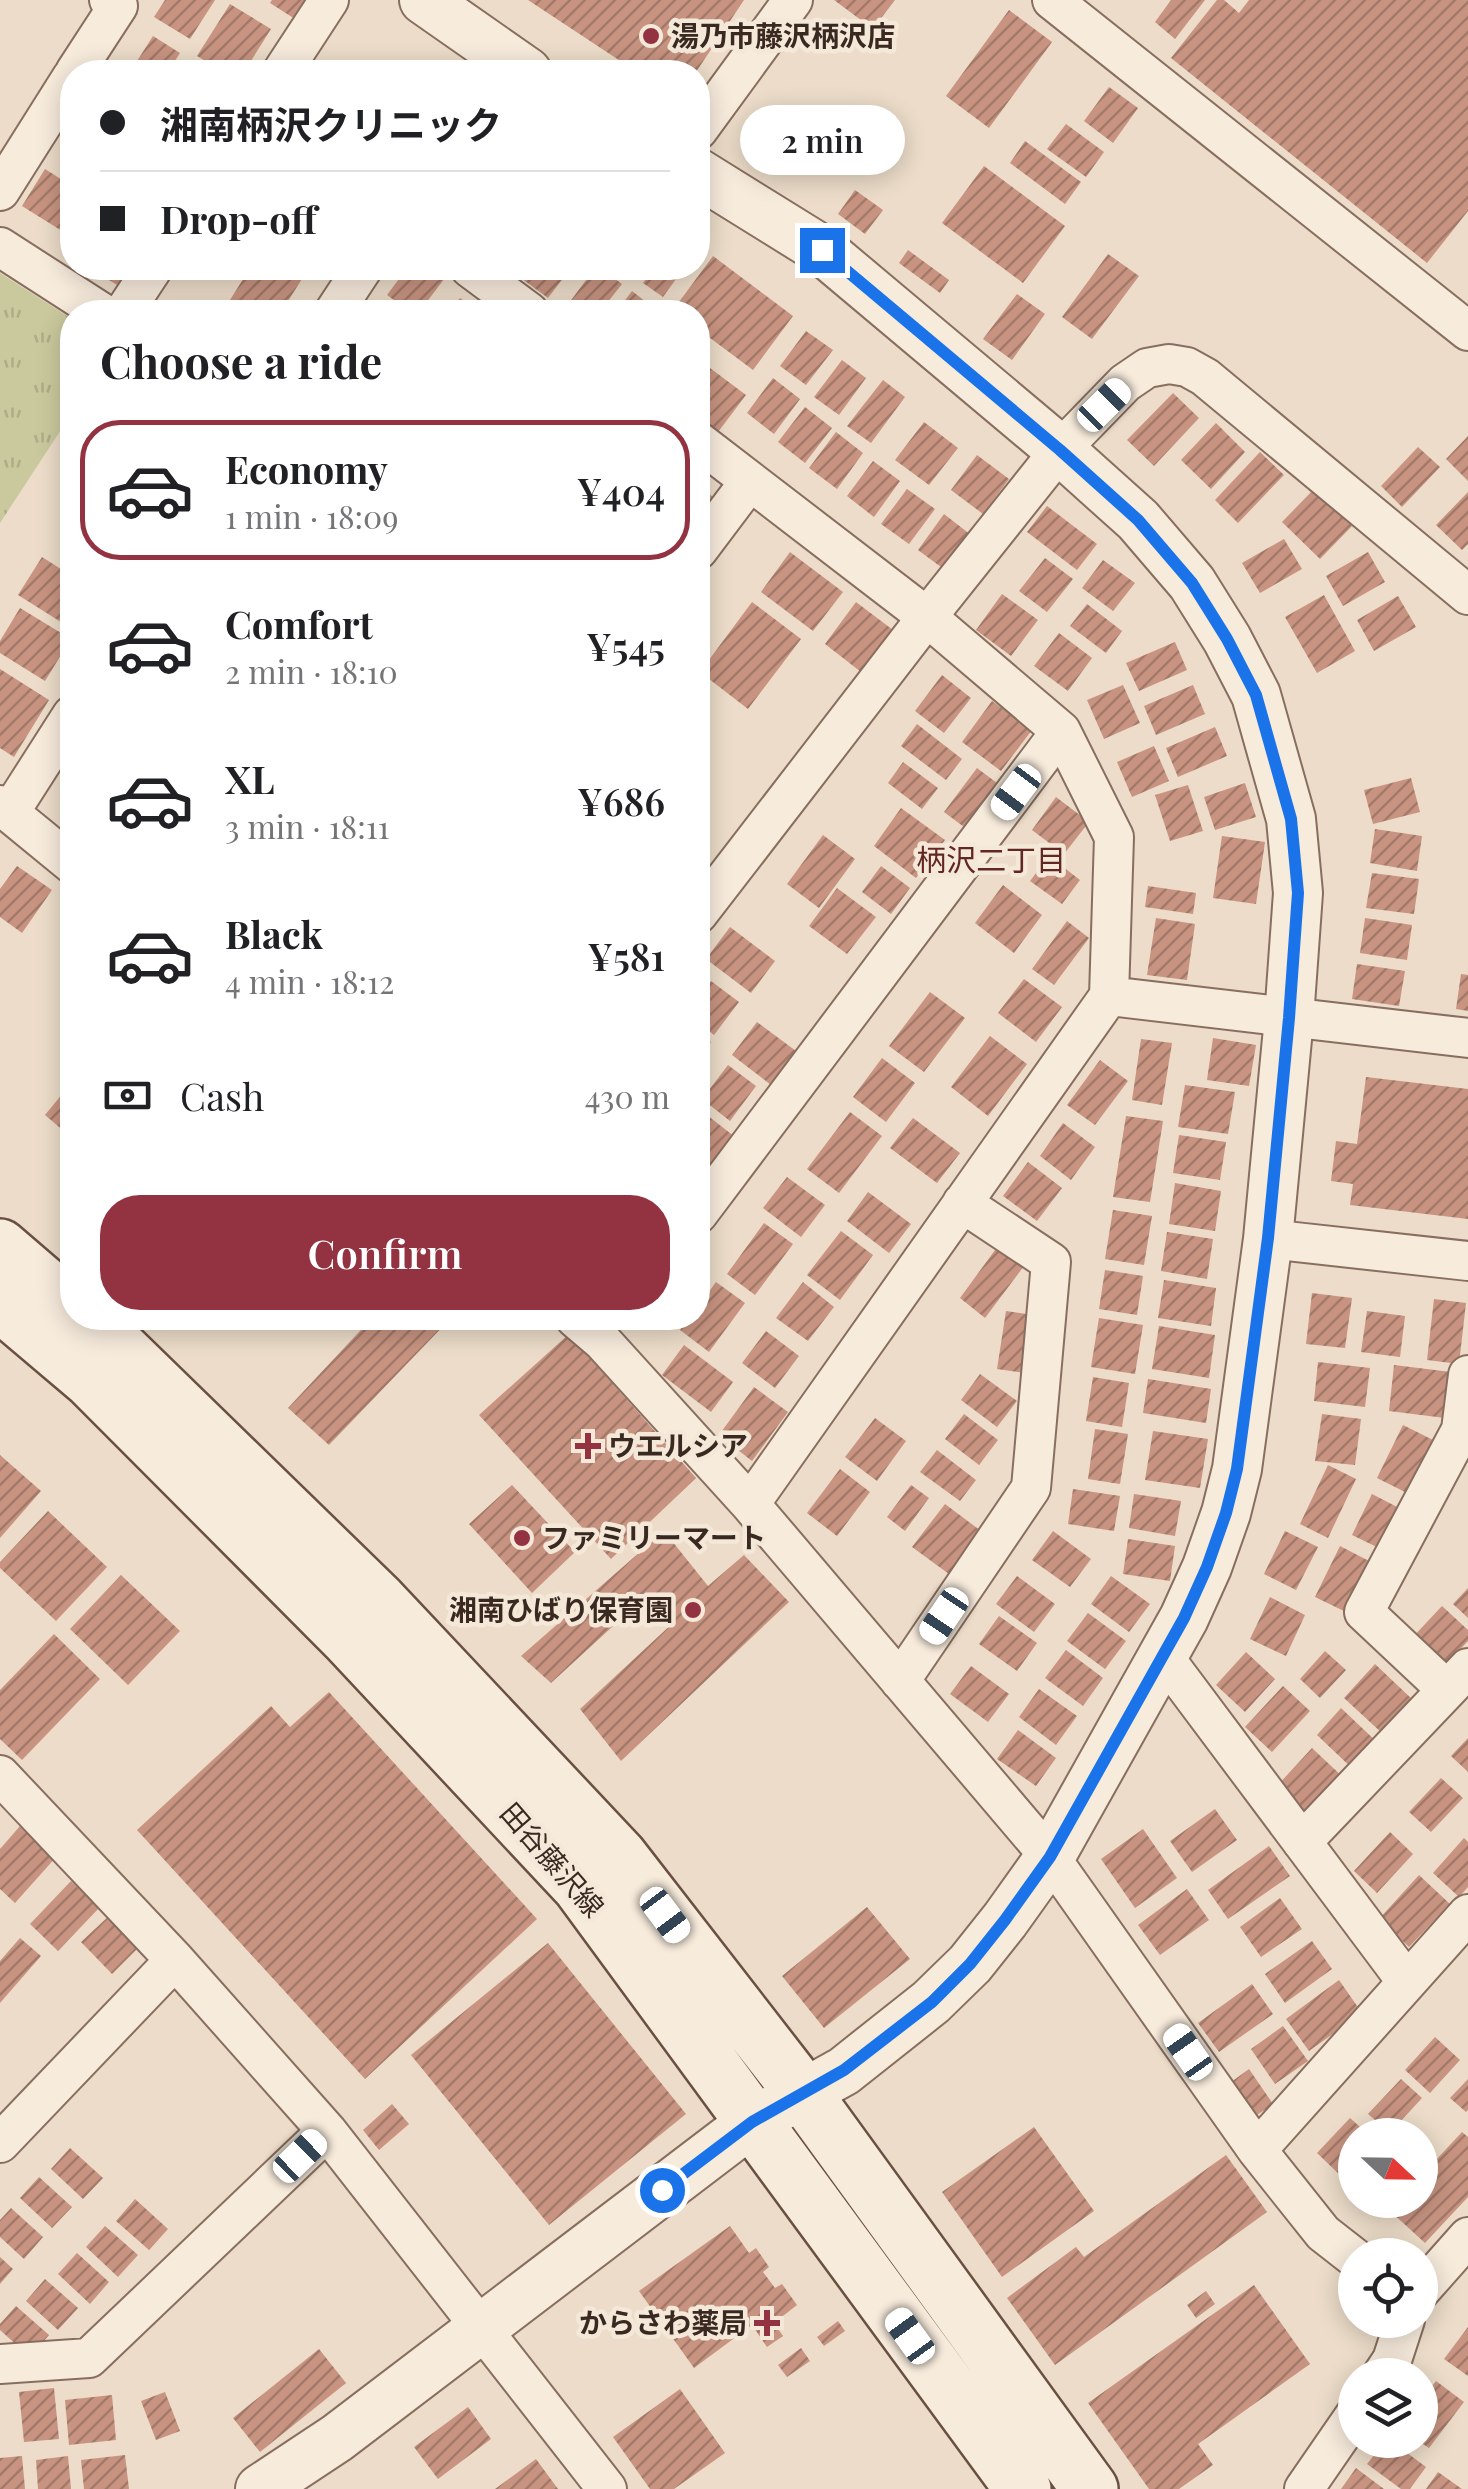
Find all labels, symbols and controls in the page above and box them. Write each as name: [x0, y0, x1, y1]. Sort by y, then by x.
place label: 湯乃市藤沢柄沢店: [671, 16, 895, 53]
marker: 湯乃市藤沢柄沢店: [640, 25, 662, 47]
text: 湘南柄沢クリニック: [160, 98, 502, 149]
callout: 2 min: [740, 105, 904, 175]
text: 2 min: [782, 118, 863, 161]
text: Drop-off: [160, 193, 317, 244]
route end: [800, 228, 845, 273]
text: Choose a ride: [100, 330, 382, 390]
car: [1072, 373, 1136, 437]
text: Economy: [225, 443, 388, 494]
icon: car: [105, 445, 195, 535]
text: ¥404: [577, 465, 665, 516]
text: 1 min · 18:09: [225, 494, 399, 537]
text: Comfort: [225, 598, 373, 649]
icon: car: [105, 600, 195, 690]
text: ¥545: [586, 620, 665, 671]
text: 2 min · 18:10: [225, 649, 398, 692]
text: XL: [225, 753, 274, 804]
icon: car: [105, 755, 195, 845]
car: [986, 759, 1046, 825]
text: ¥686: [577, 775, 665, 826]
text: 3 min · 18:11: [225, 804, 389, 847]
district label: 柄沢二丁目: [916, 839, 1066, 879]
text: Black: [225, 908, 323, 959]
icon: car: [105, 910, 195, 1000]
text: ¥581: [588, 930, 665, 981]
text: 4 min · 18:12: [225, 959, 394, 1002]
icon: cash: [100, 1068, 155, 1123]
text: Cash: [180, 1070, 264, 1121]
text: 430 m: [585, 1074, 670, 1117]
button: Confirm: [100, 1195, 670, 1310]
place label: ウエルシア: [608, 1426, 748, 1463]
marker: ウエルシア: [577, 1435, 599, 1457]
place label: ファミリーマート: [542, 1518, 766, 1555]
marker: ファミリーマート: [511, 1527, 533, 1549]
car: [915, 1583, 973, 1649]
place label: 湘南ひばり保育園: [449, 1590, 673, 1627]
marker: 湘南ひばり保育園: [682, 1599, 704, 1621]
street label: 田谷藤沢線: [493, 1794, 613, 1924]
car: [635, 1882, 695, 1948]
car: [1159, 2019, 1217, 2085]
north arrow: [1338, 2118, 1438, 2218]
map controls: [1338, 2118, 1438, 2458]
car: [268, 2124, 332, 2188]
route start: [640, 2168, 685, 2213]
button: locate: [1338, 2238, 1438, 2338]
place label: からさわ薬局: [579, 2303, 747, 2340]
car: [880, 2303, 940, 2369]
marker: からさわ薬局: [756, 2312, 778, 2334]
button: layers: [1338, 2358, 1438, 2458]

